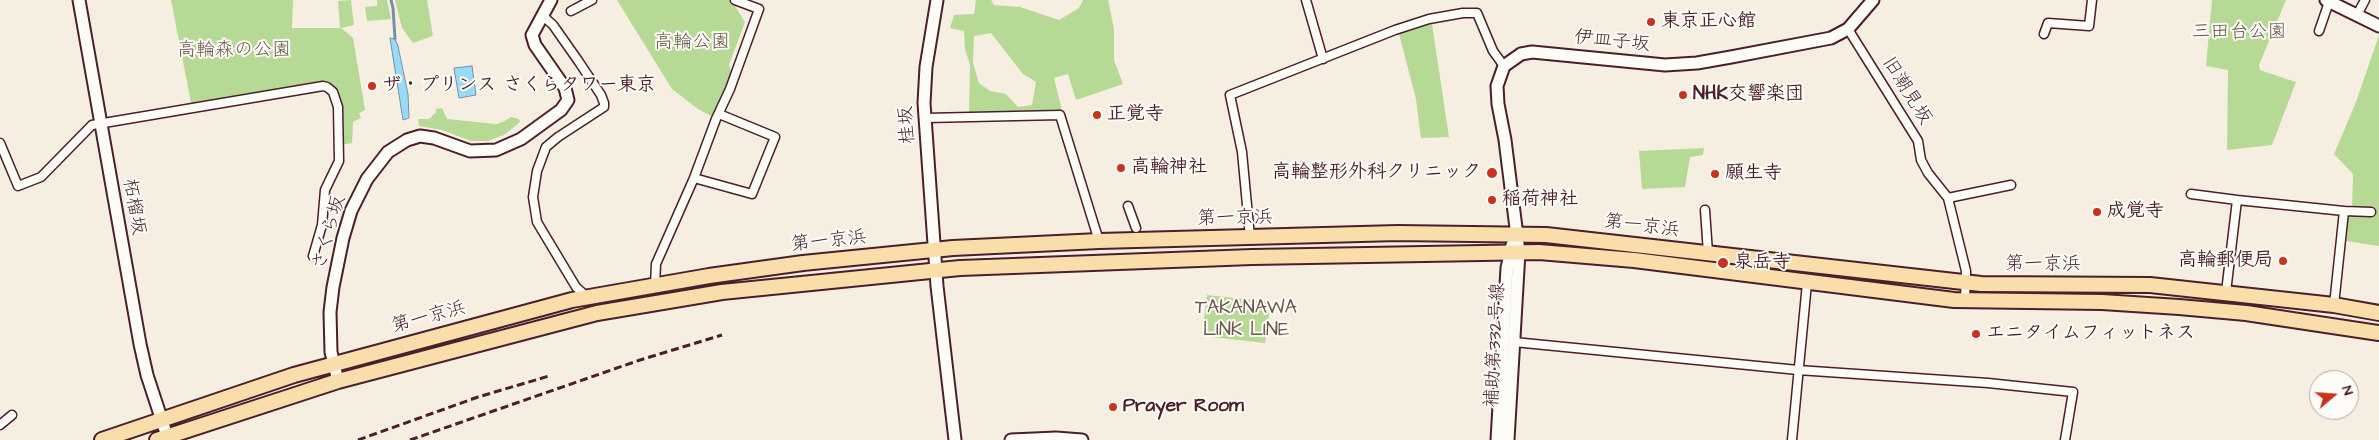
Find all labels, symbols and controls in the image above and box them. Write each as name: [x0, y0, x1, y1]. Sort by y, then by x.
place label: 東京正心館: [1661, 11, 1756, 33]
marker: 東京正心館: [1645, 16, 1657, 28]
park label: 三田台公園: [2192, 22, 2286, 44]
street label: 伊皿子坂: [1573, 27, 1651, 57]
park label: 高輪公園: [654, 32, 730, 54]
park label: 高輪森の公園: [177, 40, 291, 62]
street label: 旧潮見坂: [1876, 53, 1936, 129]
place label: ザ・プリンス さくらタワー東京: [382, 75, 656, 97]
marker: ザ・プリンス さくらタワー東京: [366, 80, 378, 92]
place label: NHK交響楽団: [1693, 84, 1804, 106]
marker: NHK交響楽団: [1677, 89, 1689, 101]
place label: 正覚寺: [1107, 104, 1164, 126]
street label: 桂坂: [895, 105, 921, 145]
marker: 正覚寺: [1091, 109, 1103, 121]
place label: 高輪神社: [1131, 157, 1207, 179]
marker: 高輪神社: [1115, 162, 1127, 174]
place label: 高輪整形外科クリニック: [1272, 162, 1481, 184]
place label: 願生寺: [1725, 163, 1782, 185]
marker: 高輪整形外科クリニック: [1485, 166, 1499, 180]
marker: 願生寺: [1709, 168, 1721, 180]
street label: 柘榴坂: [117, 177, 149, 237]
place label: 稲荷神社: [1502, 189, 1578, 211]
street label: さくら坂: [309, 193, 351, 273]
marker: 稲荷神社: [1486, 194, 1498, 206]
place label: 成覚寺: [2107, 201, 2164, 223]
marker: 成覚寺: [2091, 206, 2103, 218]
street label: 第一京浜: [1197, 207, 1273, 231]
street label: 第一京浜: [1603, 211, 1681, 243]
street label: 第一京浜: [790, 227, 868, 257]
place label: 高輪郵便局: [2178, 250, 2273, 272]
place label: 泉岳寺: [1734, 252, 1791, 274]
street label: 第一京浜: [2005, 254, 2081, 276]
marker: 高輪郵便局: [2277, 255, 2289, 267]
marker: 泉岳寺: [1716, 256, 1730, 270]
street label: 補助第332号線: [1481, 282, 1511, 408]
street label: 第一京浜: [389, 297, 469, 339]
park label: TAKANAWA LINK LINE: [1195, 298, 1297, 342]
place label: エニタイムフィットネス: [1986, 323, 2195, 345]
marker: エニタイムフィットネス: [1970, 328, 1982, 340]
north arrow: [2309, 370, 2359, 420]
text: N: [2336, 383, 2358, 398]
place label: Prayer Room: [1123, 396, 1244, 418]
marker: Prayer Room: [1107, 401, 1119, 413]

